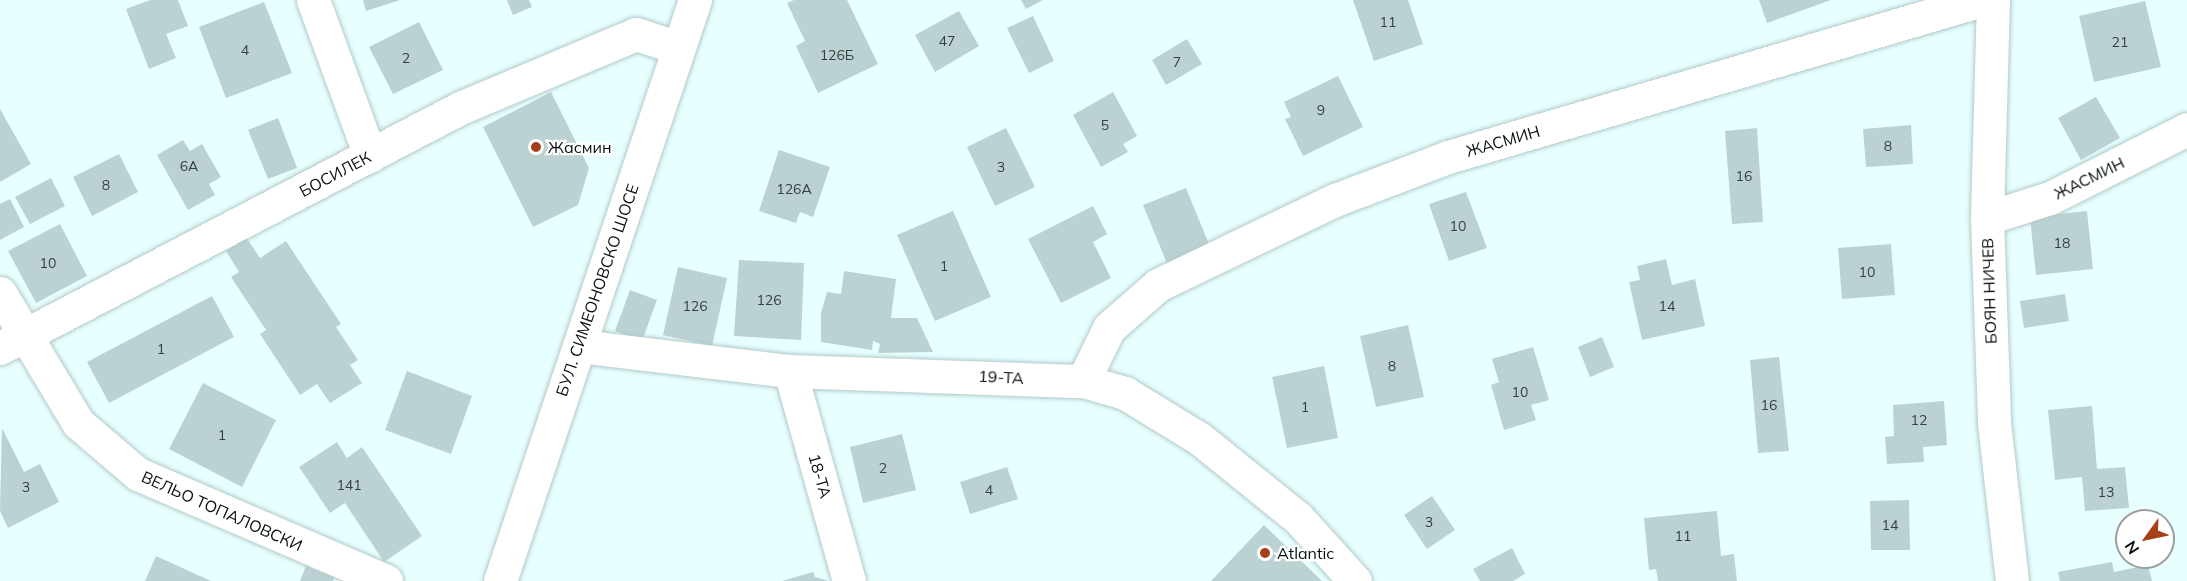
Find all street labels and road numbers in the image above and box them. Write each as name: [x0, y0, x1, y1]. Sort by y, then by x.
street label: ЖАСМИН: [1464, 121, 1542, 161]
street label: БОСИЛЕК: [296, 147, 374, 201]
street label: ЖАСМИН: [2051, 153, 2127, 203]
street label: БУЛ. СИМЕОНОВСКО ШОСЕ: [552, 181, 642, 399]
street label: БОЯН НИЧЕВ: [1978, 238, 2000, 344]
street label: 19-ТА: [978, 366, 1024, 388]
street label: 18-ТА: [805, 452, 835, 500]
street label: ВЕЛЬО ТОПАЛОВСКИ: [139, 467, 305, 555]

